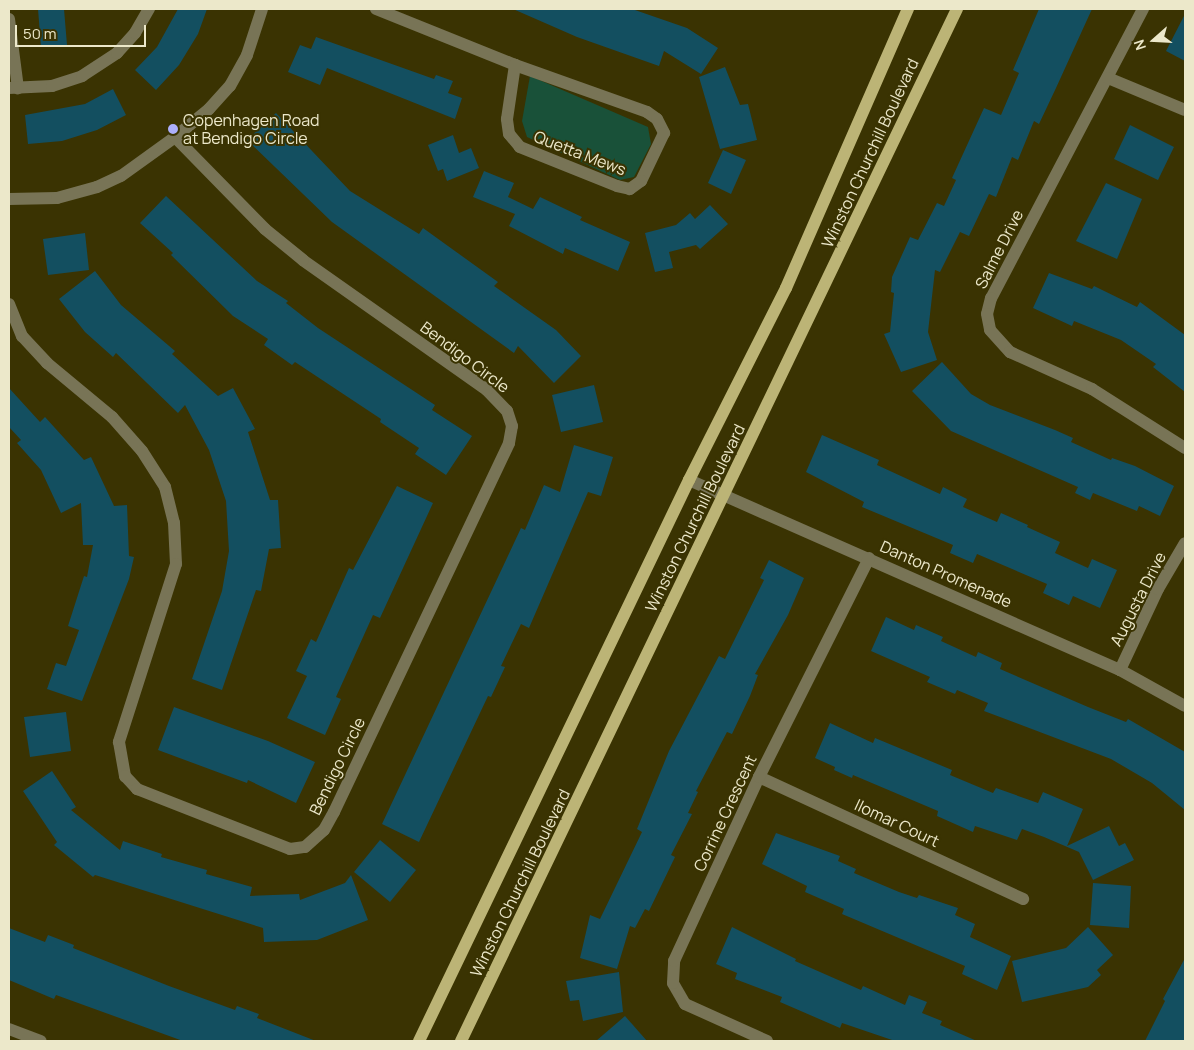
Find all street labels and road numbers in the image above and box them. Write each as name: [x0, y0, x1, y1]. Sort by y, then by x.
street label: Winston Churchill Boulevard: [818, 55, 922, 251]
street label: Quetta Mews: [531, 127, 629, 179]
street label: Salme Drive: [971, 206, 1027, 292]
street label: Bendigo Circle: [417, 317, 513, 397]
street label: Winston Churchill Boulevard: [641, 421, 749, 615]
street label: Danton Promenade: [877, 536, 1015, 612]
street label: Augusta Drive: [1106, 549, 1170, 649]
street label: Bendigo Circle: [305, 714, 369, 818]
street label: Corrine Crescent: [690, 752, 760, 874]
street label: Winston Churchill Boulevard: [466, 786, 574, 980]
street label: Ilomar Court: [852, 795, 942, 851]

